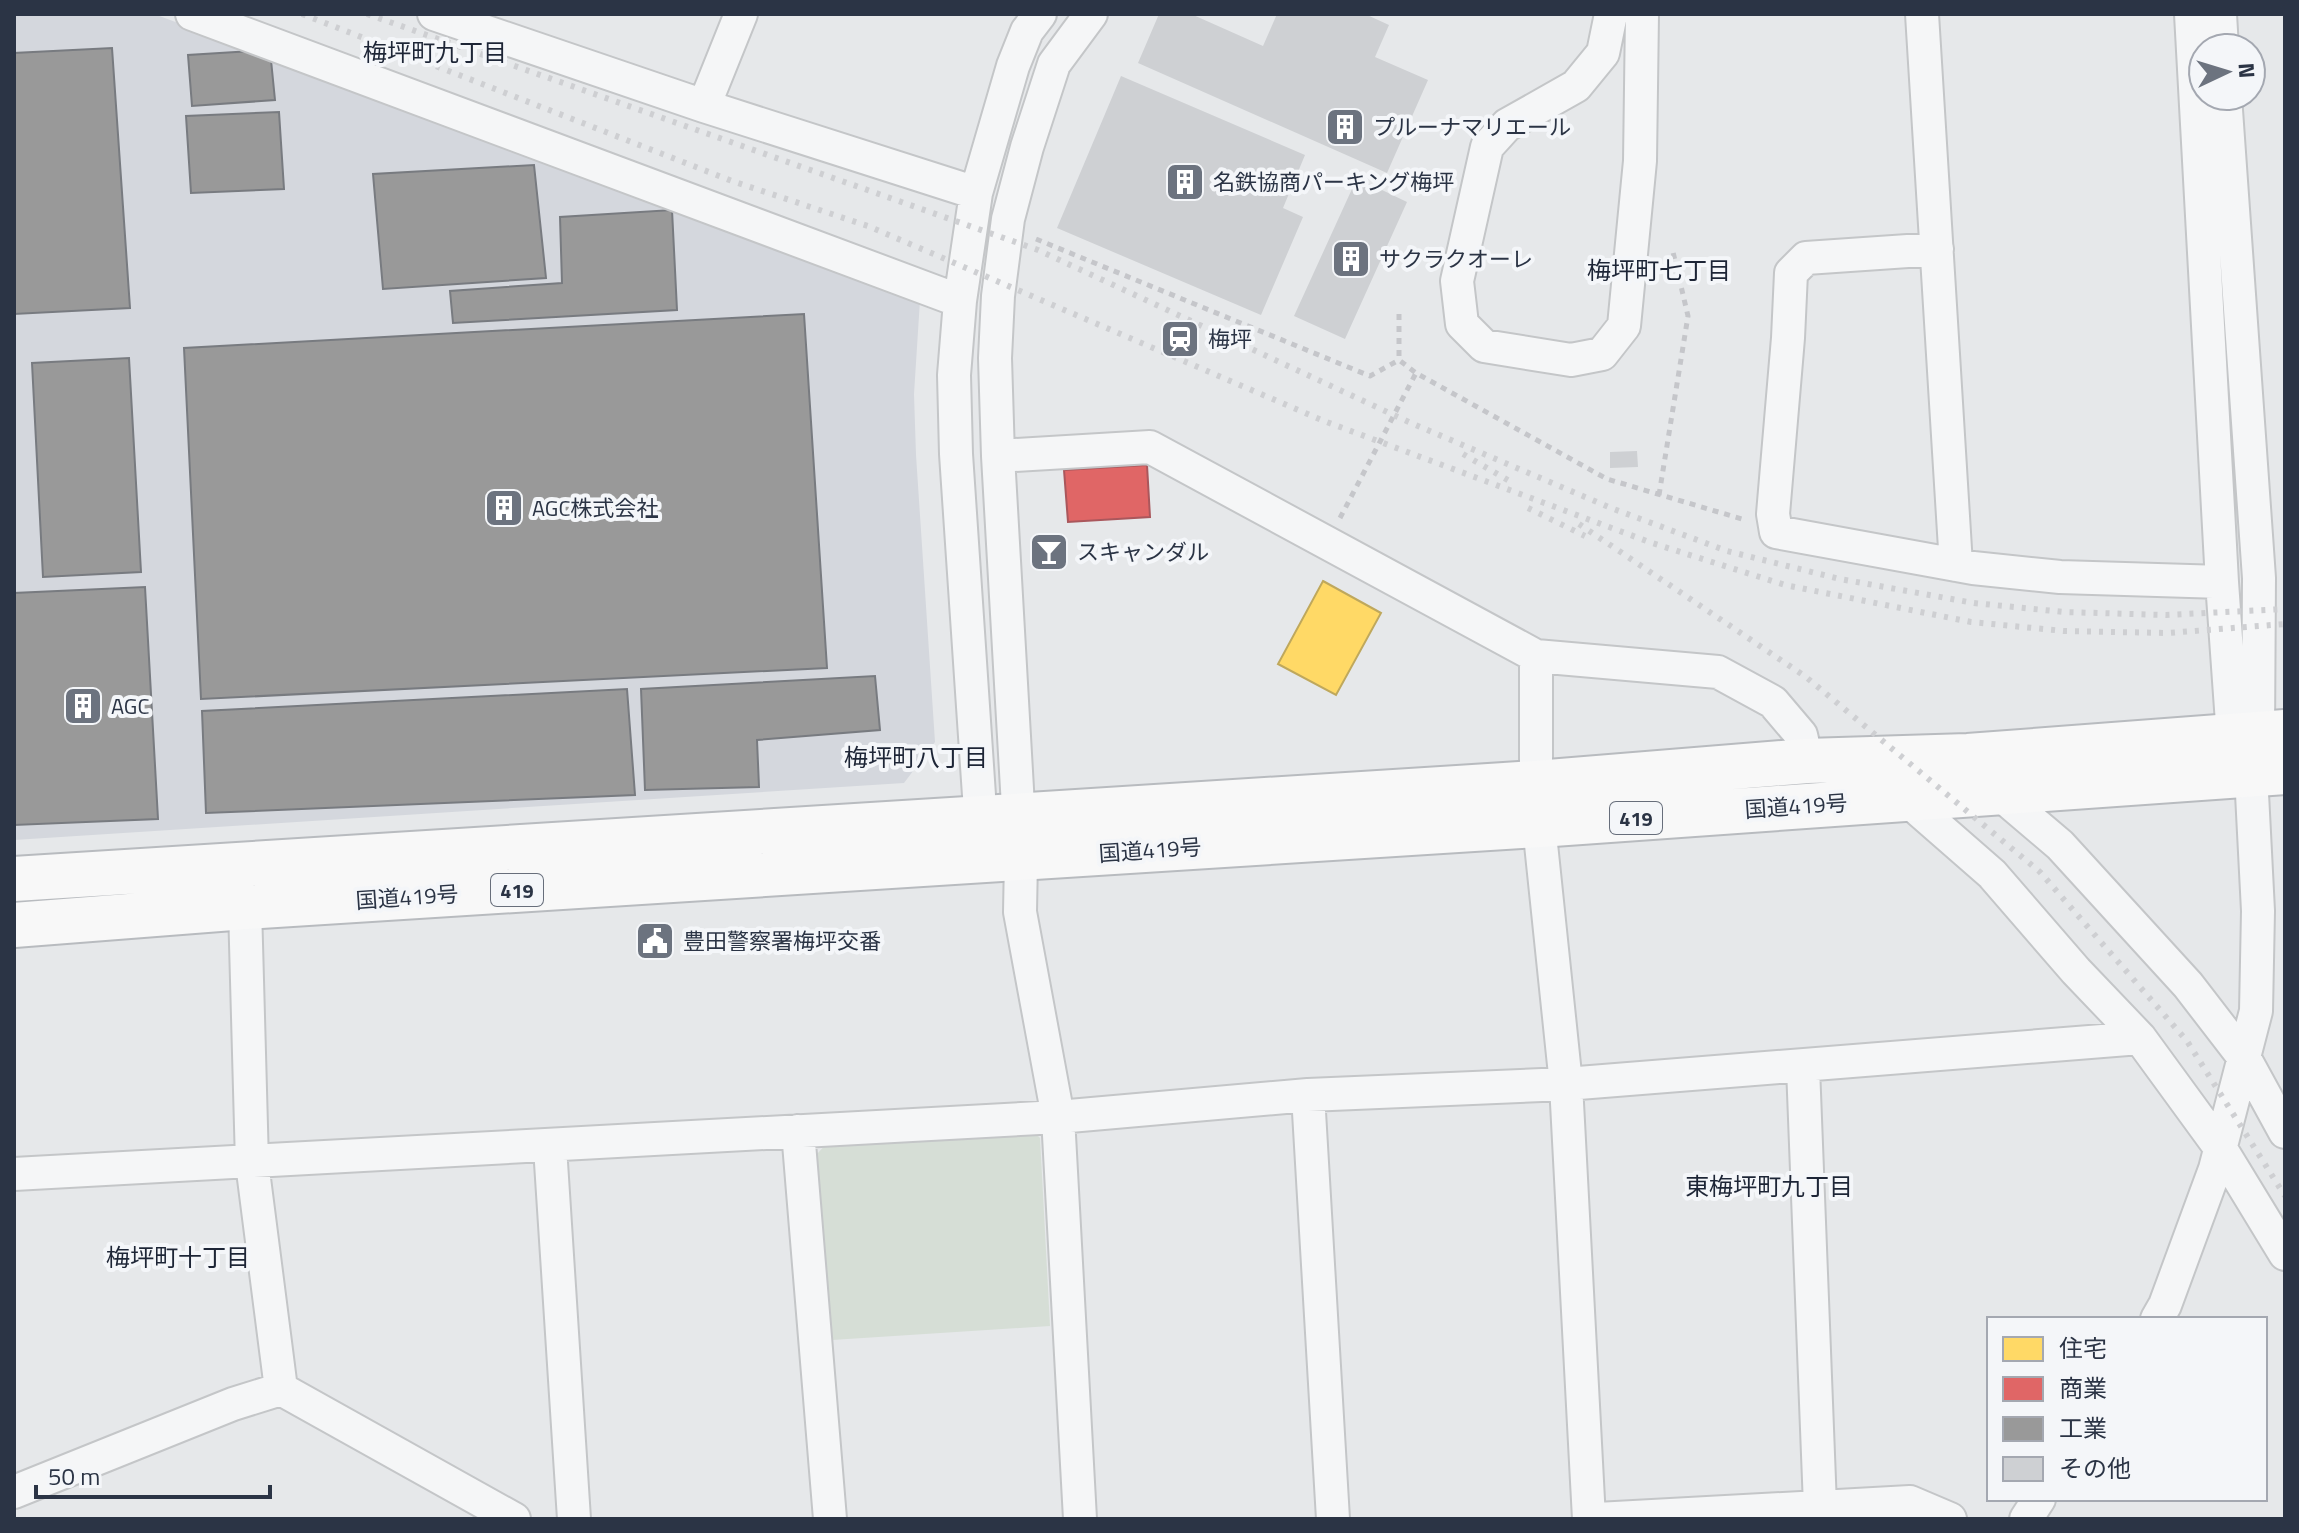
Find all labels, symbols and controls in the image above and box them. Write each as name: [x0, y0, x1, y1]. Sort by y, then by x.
north arrow: [2187, 32, 2267, 112]
district label: 梅坪町九丁目: [363, 34, 507, 70]
text: N: [2229, 62, 2264, 79]
building icon: プルーナマリエール: [1324, 106, 1366, 148]
place label: プルーナマリエール: [1373, 110, 1571, 144]
building icon: 名鉄協商パーキング梅坪: [1164, 161, 1206, 203]
place label: 名鉄協商パーキング梅坪: [1213, 165, 1454, 199]
building icon: サクラクオーレ: [1330, 238, 1372, 280]
place label: サクラクオーレ: [1379, 242, 1533, 276]
district label: 梅坪町七丁目: [1587, 252, 1731, 288]
station icon: 梅坪: [1159, 318, 1201, 360]
place label: 梅坪: [1208, 322, 1252, 356]
building icon: AGC株式会社: [483, 487, 525, 529]
place label: AGC株式会社: [532, 491, 658, 525]
bar icon: スキャンダル: [1028, 531, 1070, 573]
place label: スキャンダル: [1077, 535, 1209, 569]
building icon: AGC: [62, 685, 104, 727]
place label: AGC: [111, 689, 149, 723]
district label: 梅坪町八丁目: [844, 739, 988, 775]
street label: 国道419号: [1743, 785, 1849, 827]
road number: 419: [1610, 802, 1662, 834]
street label: 国道419号: [1097, 829, 1203, 871]
road number: 419: [491, 874, 543, 906]
street label: 国道419号: [354, 876, 460, 918]
public building icon: 豊田警察署梅坪交番: [634, 920, 676, 962]
place label: 豊田警察署梅坪交番: [683, 924, 881, 958]
district label: 東梅坪町九丁目: [1685, 1168, 1853, 1204]
district label: 梅坪町十丁目: [106, 1239, 250, 1275]
legend: [1987, 1317, 2267, 1501]
text: 住宅: [2059, 1330, 2107, 1366]
text: 商業: [2059, 1370, 2107, 1406]
text: 工業: [2059, 1410, 2107, 1446]
scale bar: [36, 1449, 270, 1499]
text: その他: [2059, 1450, 2131, 1486]
text: 50 m: [48, 1458, 100, 1494]

